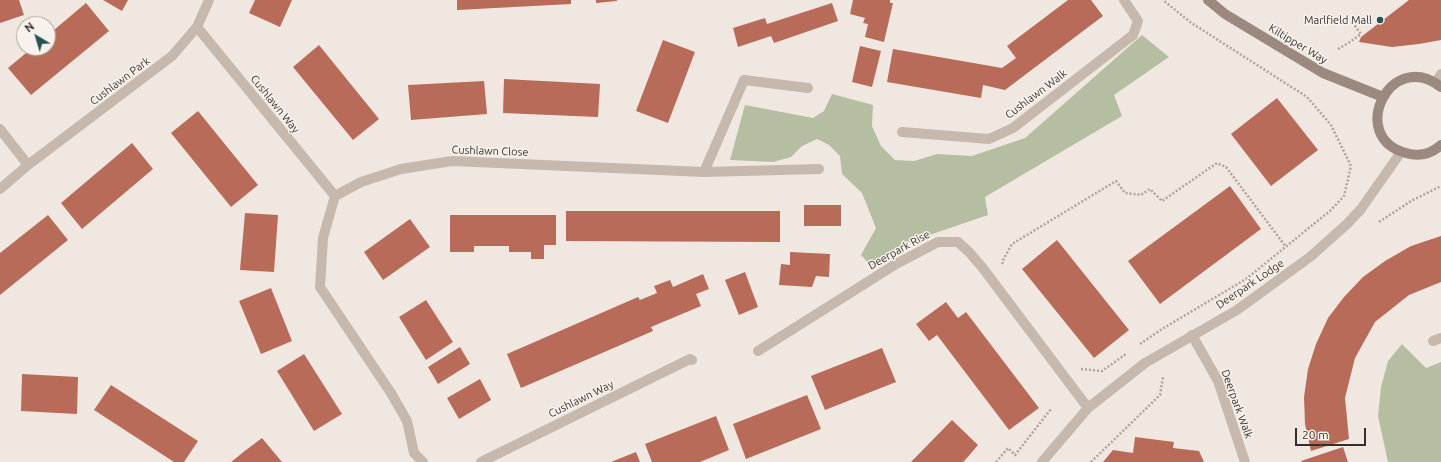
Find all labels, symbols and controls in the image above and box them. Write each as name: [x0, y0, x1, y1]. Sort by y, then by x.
place label: Marlfield Mall: [1304, 13, 1372, 27]
marker: Marlfield Mall: [1375, 15, 1385, 25]
north arrow: [16, 16, 56, 56]
text: N: [22, 20, 36, 35]
street label: Kiltipper Way: [1266, 21, 1330, 67]
street label: Cushlawn Park: [87, 54, 153, 108]
street label: Cushlawn Walk: [1003, 66, 1069, 122]
street label: Cushlawn Way: [248, 72, 302, 136]
street label: Cushlawn Close: [451, 143, 529, 159]
street label: Deerpark Rise: [866, 228, 932, 272]
street label: Deerpark Lodge: [1213, 256, 1287, 312]
street label: Deerpark Walk: [1218, 368, 1256, 440]
street label: Cushlawn Way: [546, 378, 616, 420]
scale bar: [1297, 420, 1368, 446]
text: 20 m: [1302, 428, 1329, 441]

